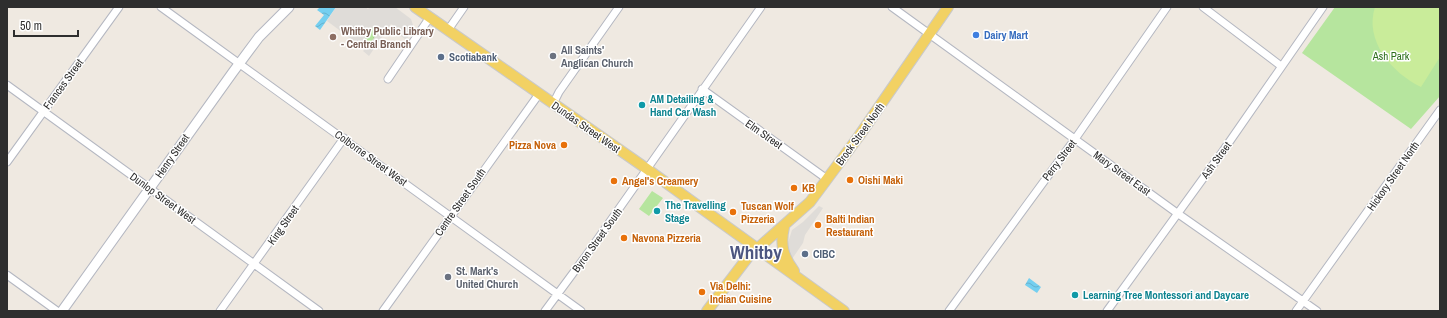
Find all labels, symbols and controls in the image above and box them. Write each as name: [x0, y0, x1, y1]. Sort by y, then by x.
scale bar: [14, 12, 78, 38]
text: 50 m: [20, 18, 42, 34]
place label: Whitby Public Library - Central Branch: [341, 24, 434, 51]
place label: Dairy Mart: [984, 28, 1028, 42]
marker: Dairy Mart: [971, 30, 981, 40]
marker: Whitby Public Library - Central Branch: [328, 32, 338, 42]
place label: All Saints' Anglican Church: [561, 43, 633, 70]
park label: Ash Park: [1372, 49, 1410, 63]
place label: Scotiabank: [449, 50, 498, 64]
marker: All Saints' Anglican Church: [548, 51, 558, 61]
marker: Scotiabank: [436, 52, 446, 62]
street label: Frances Street: [40, 56, 86, 112]
place label: AM Detailing & Hand Car Wash: [650, 92, 716, 119]
street label: Dundas Street West: [549, 98, 623, 156]
marker: AM Detailing & Hand Car Wash: [637, 100, 647, 110]
street label: Brock Street North: [833, 100, 887, 168]
street label: Elm Street: [743, 116, 786, 152]
street label: Colborne Street West: [332, 127, 410, 189]
street label: Henry Street: [152, 131, 193, 181]
street label: Perry Street: [1039, 136, 1079, 183]
place label: Pizza Nova: [509, 138, 556, 152]
street label: Ash Street: [1197, 138, 1234, 182]
street label: Hickory Street North: [1364, 139, 1422, 213]
marker: Pizza Nova: [559, 140, 569, 150]
street label: Mary Street East: [1091, 148, 1154, 199]
street label: Centre Street South: [431, 165, 489, 239]
street label: Dunlop Street West: [127, 169, 199, 227]
place label: Oishi Maki: [858, 173, 903, 187]
place label: Angel's Creamery: [622, 174, 698, 188]
marker: Oishi Maki: [845, 175, 855, 185]
marker: Angel's Creamery: [609, 176, 619, 186]
place label: KB: [802, 181, 816, 195]
marker: KB: [789, 183, 799, 193]
place label: The Travelling Stage: [665, 198, 726, 225]
place label: Tuscan Wolf Pizzeria: [741, 199, 794, 226]
street label: King Street: [264, 202, 302, 248]
street label: Byron Street South: [569, 205, 625, 275]
marker: The Travelling Stage: [652, 206, 662, 216]
marker: Tuscan Wolf Pizzeria: [728, 207, 738, 217]
place label: Balti Indian Restaurant: [826, 212, 875, 239]
marker: Balti Indian Restaurant: [813, 220, 823, 230]
place label: Navona Pizzeria: [632, 231, 701, 245]
marker: Navona Pizzeria: [619, 233, 629, 243]
district label: Whitby: [730, 239, 782, 265]
place label: CIBC: [813, 247, 836, 261]
marker: CIBC: [800, 249, 810, 259]
place label: St. Mark's United Church: [456, 264, 518, 291]
marker: St. Mark's United Church: [443, 272, 453, 282]
place label: Via Delhi: Indian Cuisine: [710, 279, 772, 306]
marker: Via Delhi: Indian Cuisine: [697, 287, 707, 297]
place label: Learning Tree Montessori and Daycare: [1083, 288, 1249, 302]
marker: Learning Tree Montessori and Daycare: [1070, 290, 1080, 300]

